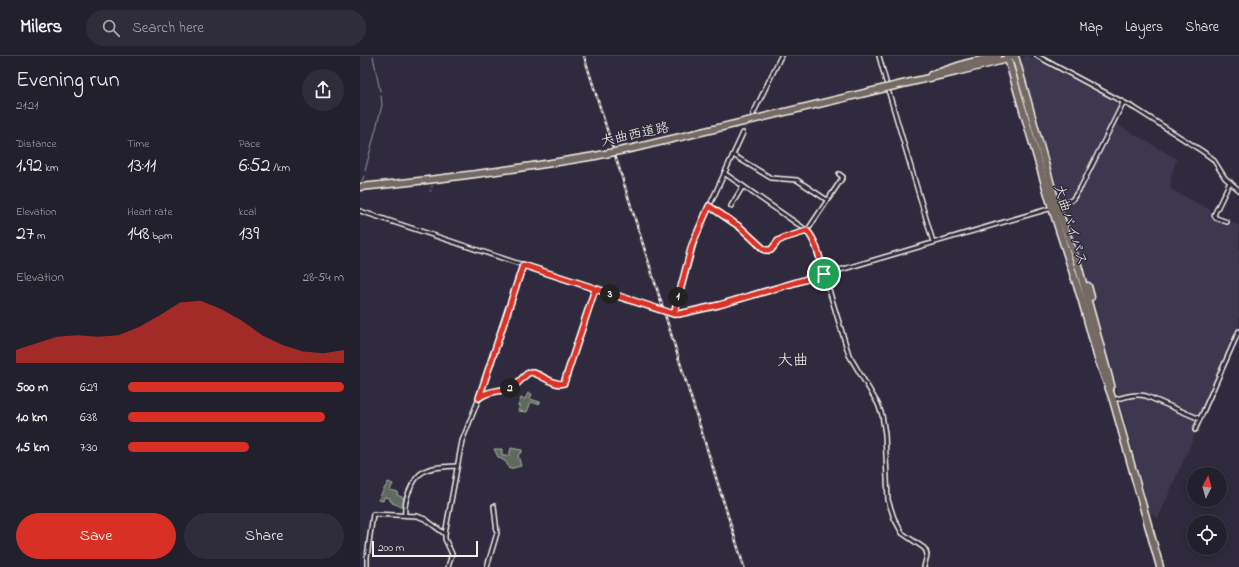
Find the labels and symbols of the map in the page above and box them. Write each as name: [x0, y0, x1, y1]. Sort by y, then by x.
street label: 大曲西道路: [599, 117, 671, 153]
street label: 大曲バイパス: [1048, 182, 1092, 268]
pin: [807, 257, 841, 291]
pin: 3: [600, 284, 620, 304]
pin: 1: [668, 287, 688, 307]
district label: 大曲: [777, 349, 809, 373]
pin: 2: [500, 378, 520, 398]
north arrow: [1187, 467, 1227, 507]
scale bar: [372, 539, 478, 558]

